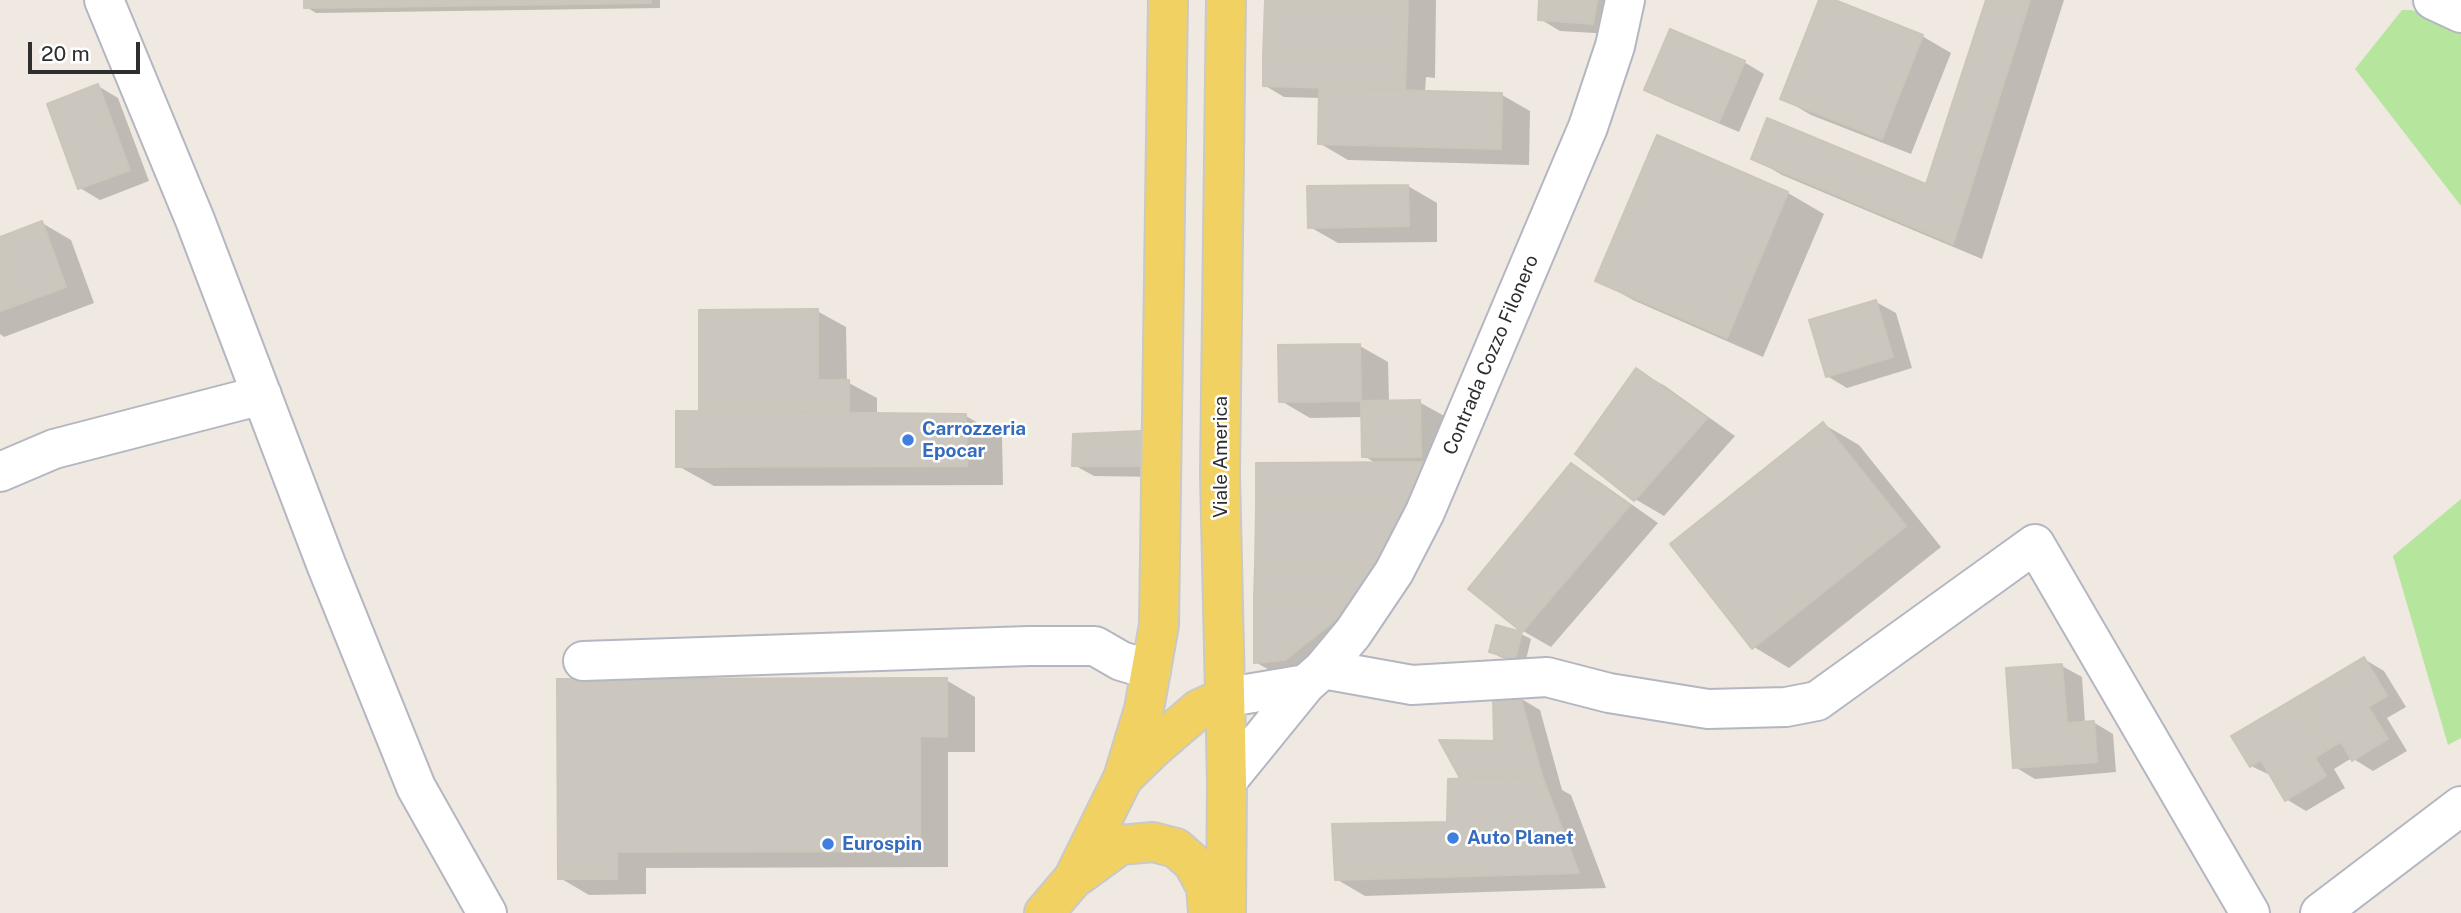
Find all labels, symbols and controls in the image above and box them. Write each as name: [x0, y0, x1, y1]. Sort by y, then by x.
scale bar: [32, 28, 144, 72]
text: 20 m: [41, 41, 90, 66]
street label: Contrada Cozzo Filonero: [1439, 252, 1543, 458]
street label: Viale America: [1210, 396, 1232, 518]
place label: Carrozzeria Epocar: [922, 418, 1026, 462]
marker: Carrozzeria Epocar: [900, 432, 916, 448]
place label: Auto Planet: [1467, 827, 1574, 849]
marker: Auto Planet: [1445, 830, 1461, 846]
place label: Eurospin: [842, 833, 922, 855]
marker: Eurospin: [820, 836, 836, 852]

